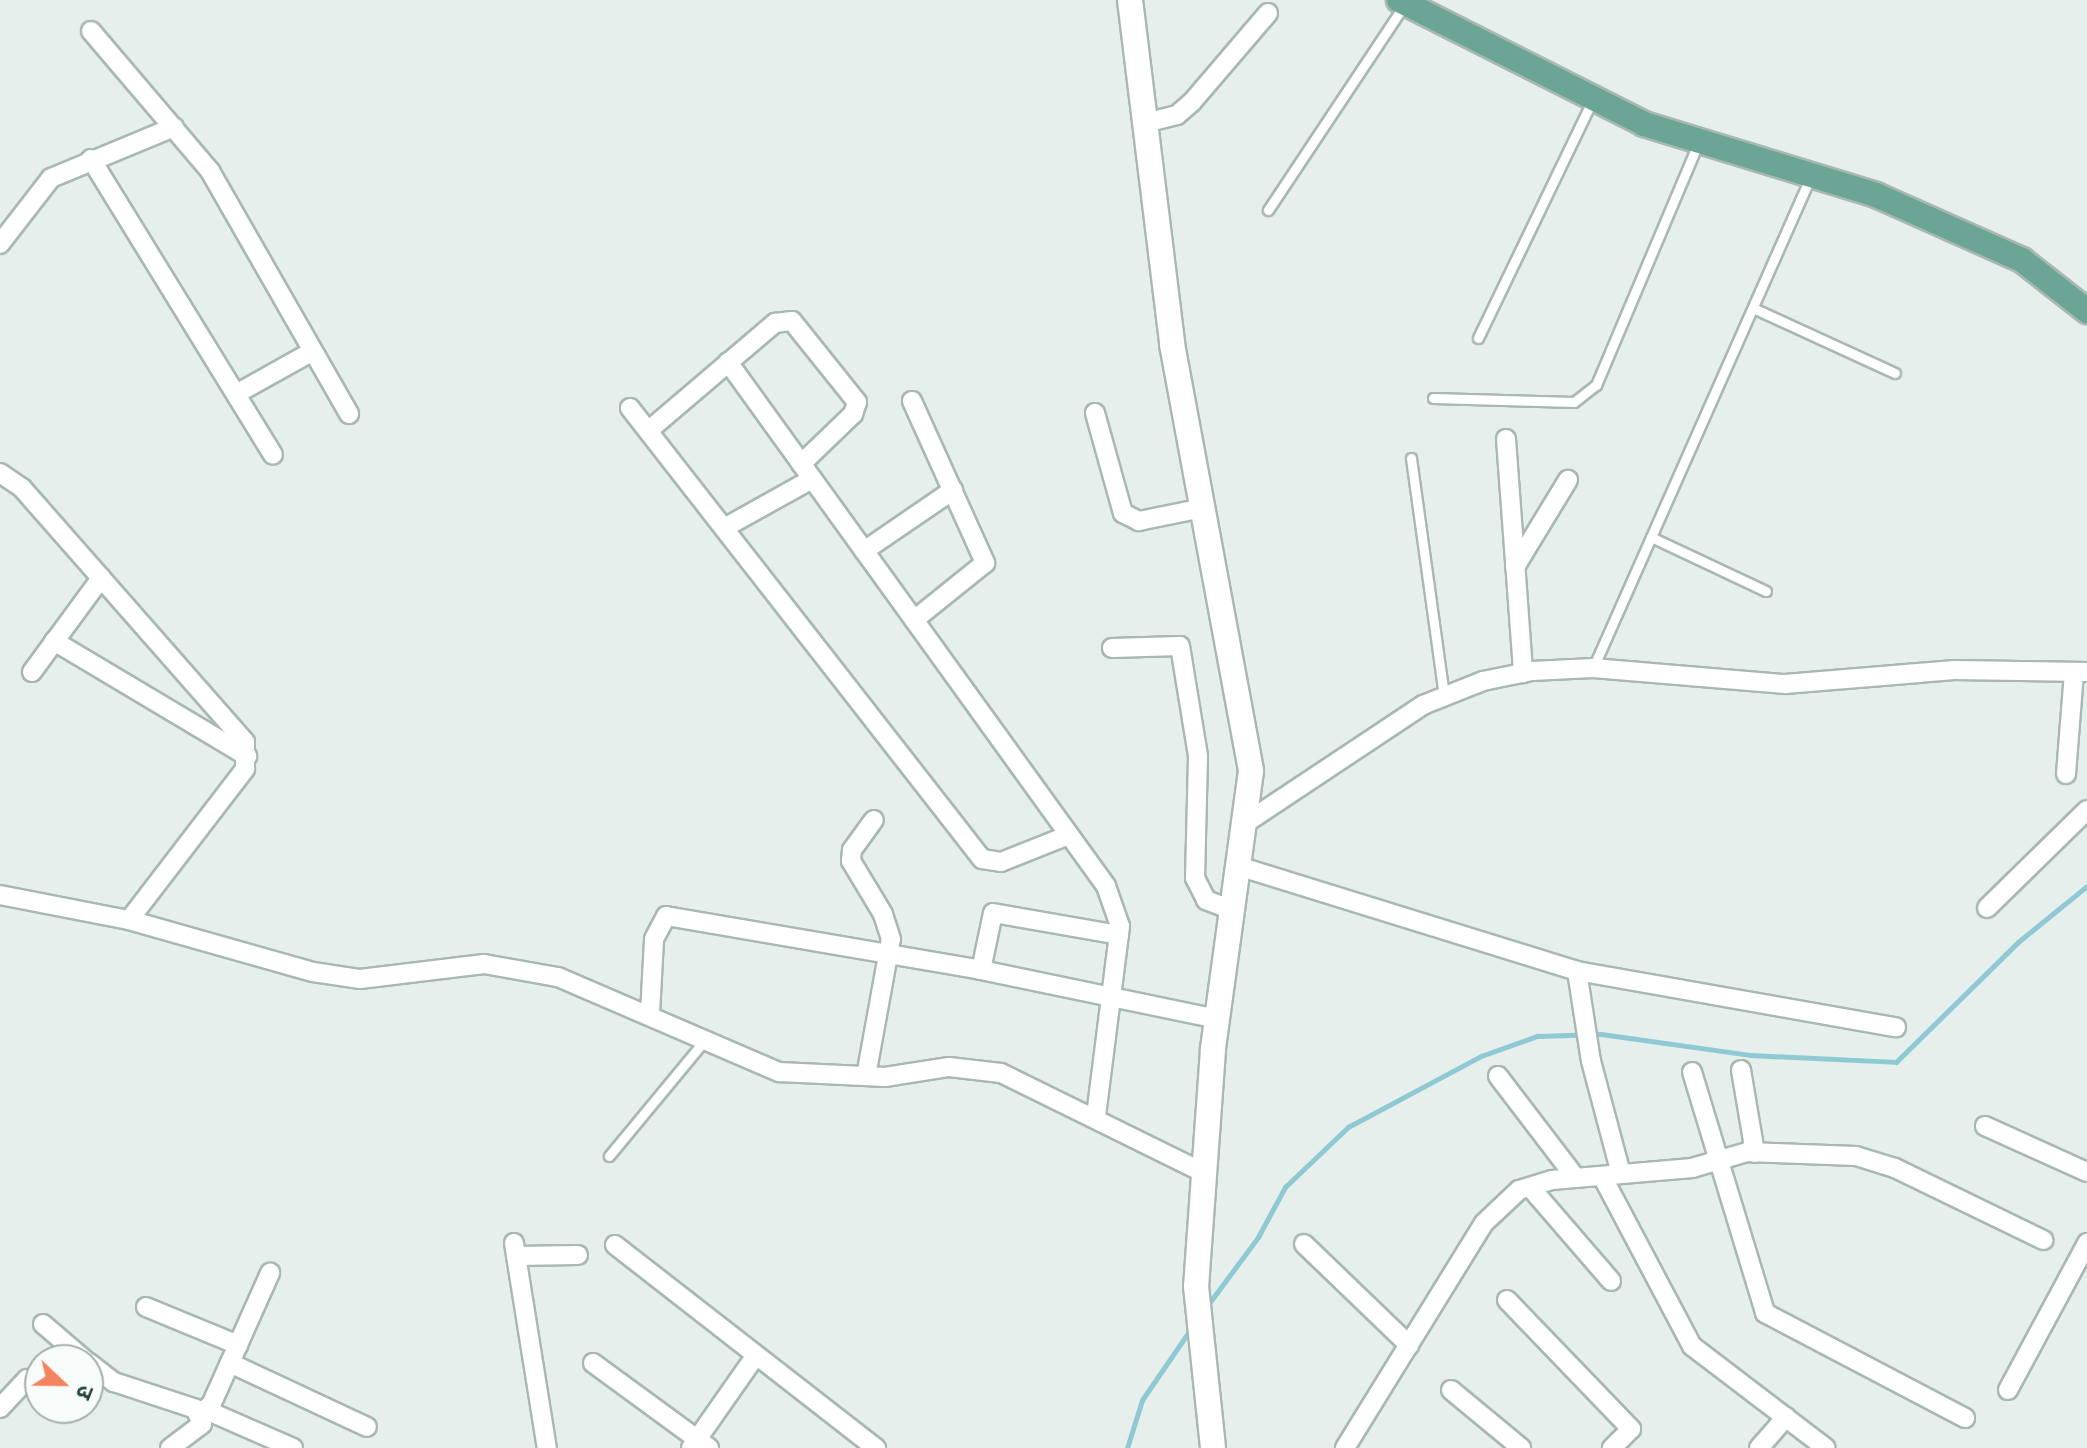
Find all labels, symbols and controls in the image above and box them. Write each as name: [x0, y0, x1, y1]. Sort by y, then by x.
north arrow: [24, 1344, 104, 1424]
text: उ: [69, 1381, 101, 1404]

